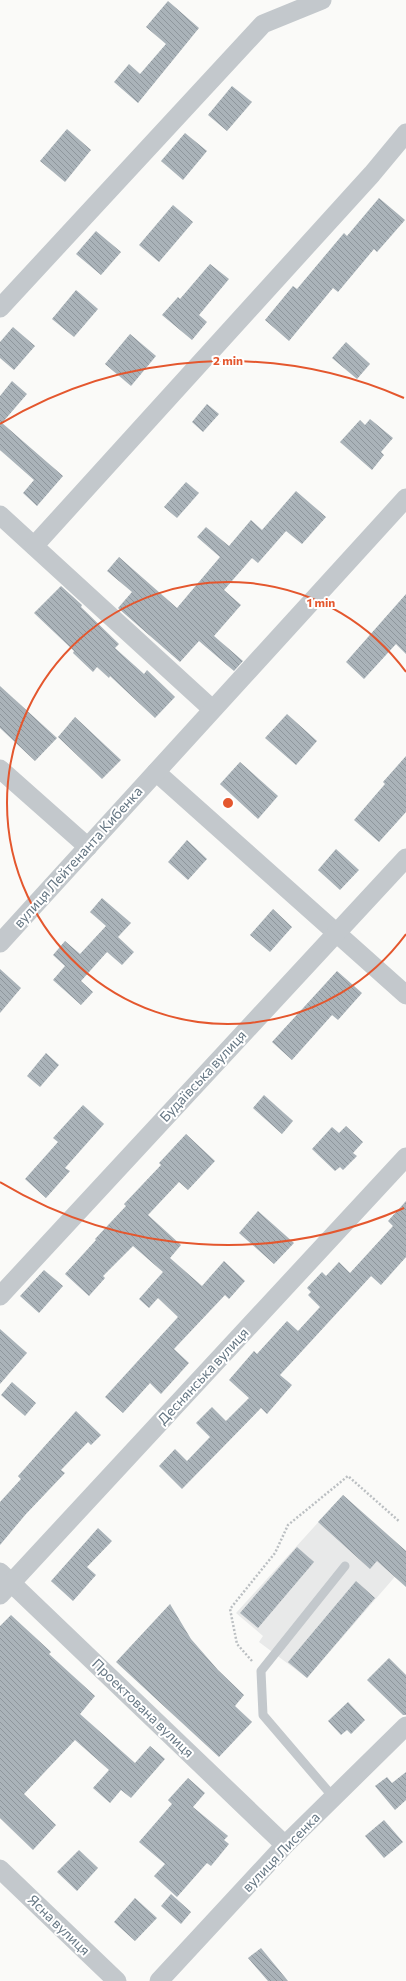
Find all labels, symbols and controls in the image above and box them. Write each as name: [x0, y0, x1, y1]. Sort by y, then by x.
text: 2 min: [213, 353, 243, 367]
text: 1 min: [307, 595, 335, 609]
street label: вулиця Лейтенанта Кибенка: [10, 783, 146, 931]
centre of rings: [221, 796, 235, 810]
street label: Будаївська вулиця: [156, 1026, 249, 1125]
street label: Деснянська вулиця: [153, 1324, 252, 1427]
street label: Проектована вулиця: [89, 1655, 198, 1761]
street label: вулиця Лисенка: [238, 1808, 323, 1895]
street label: Ясна вулиця: [25, 1891, 94, 1959]

